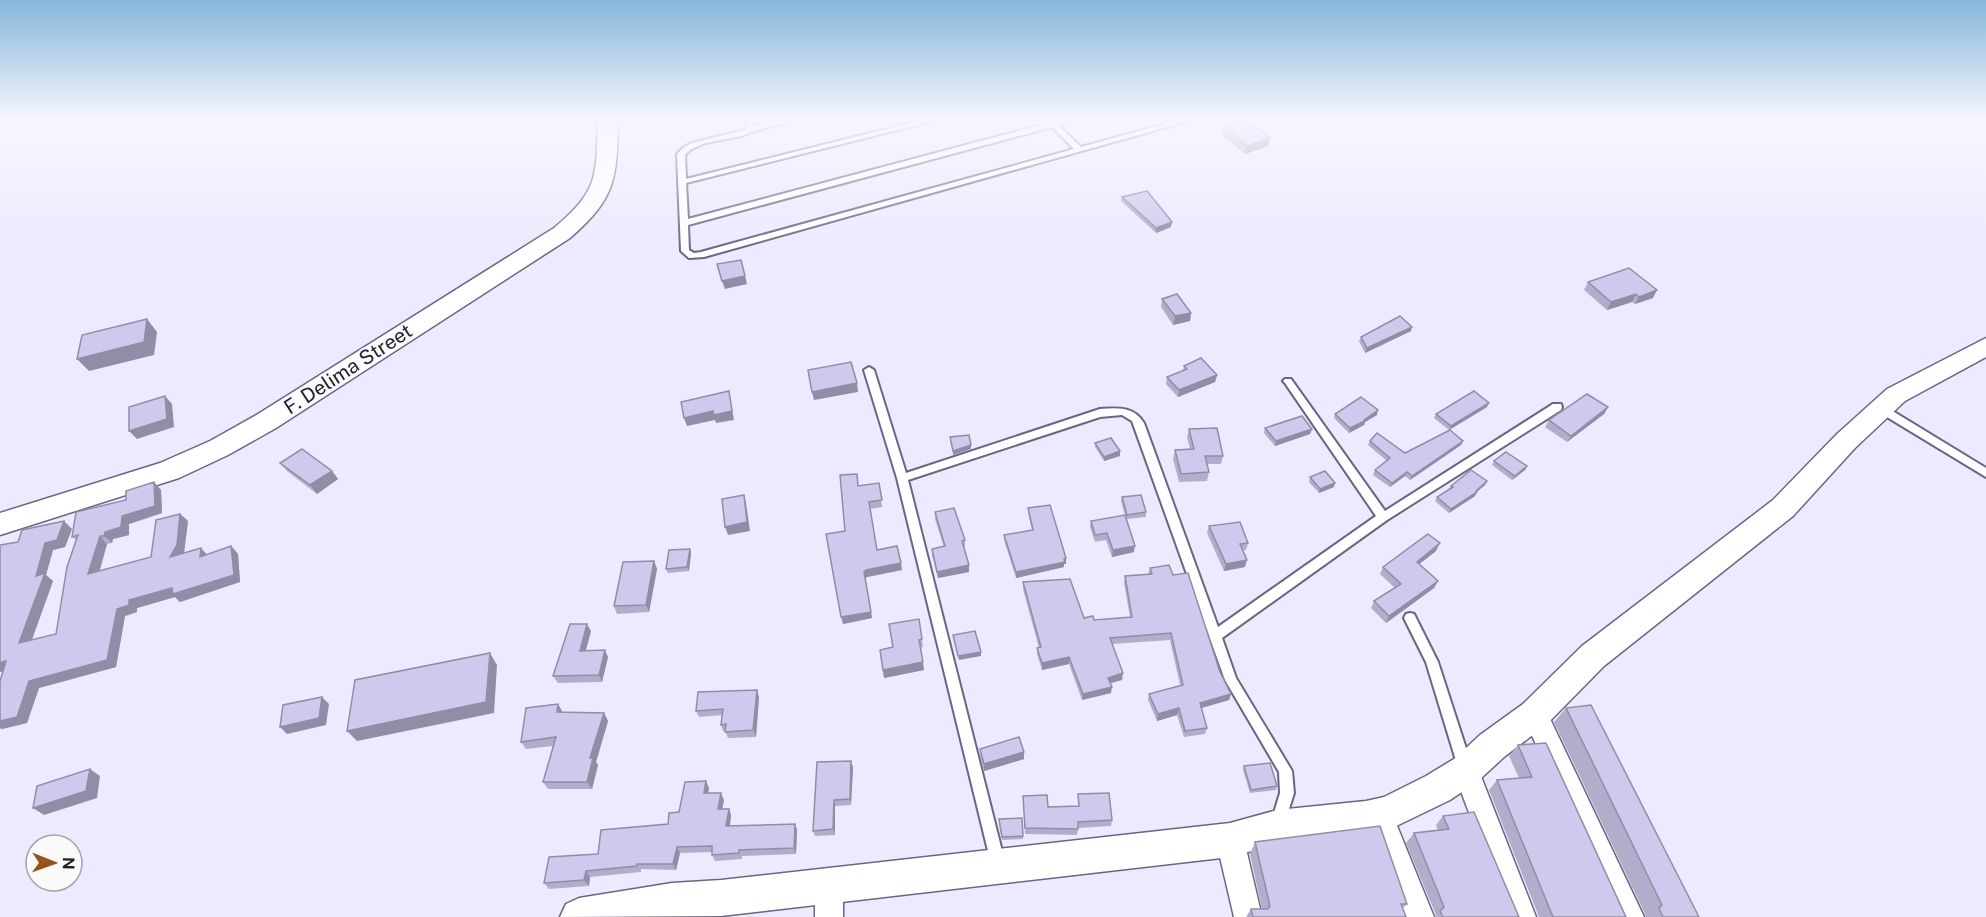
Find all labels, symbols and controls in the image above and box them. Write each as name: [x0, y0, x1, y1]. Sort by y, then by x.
street label: F. Delima Street: [279, 319, 417, 419]
north arrow: [24, 833, 84, 893]
text: N: [59, 857, 78, 870]

